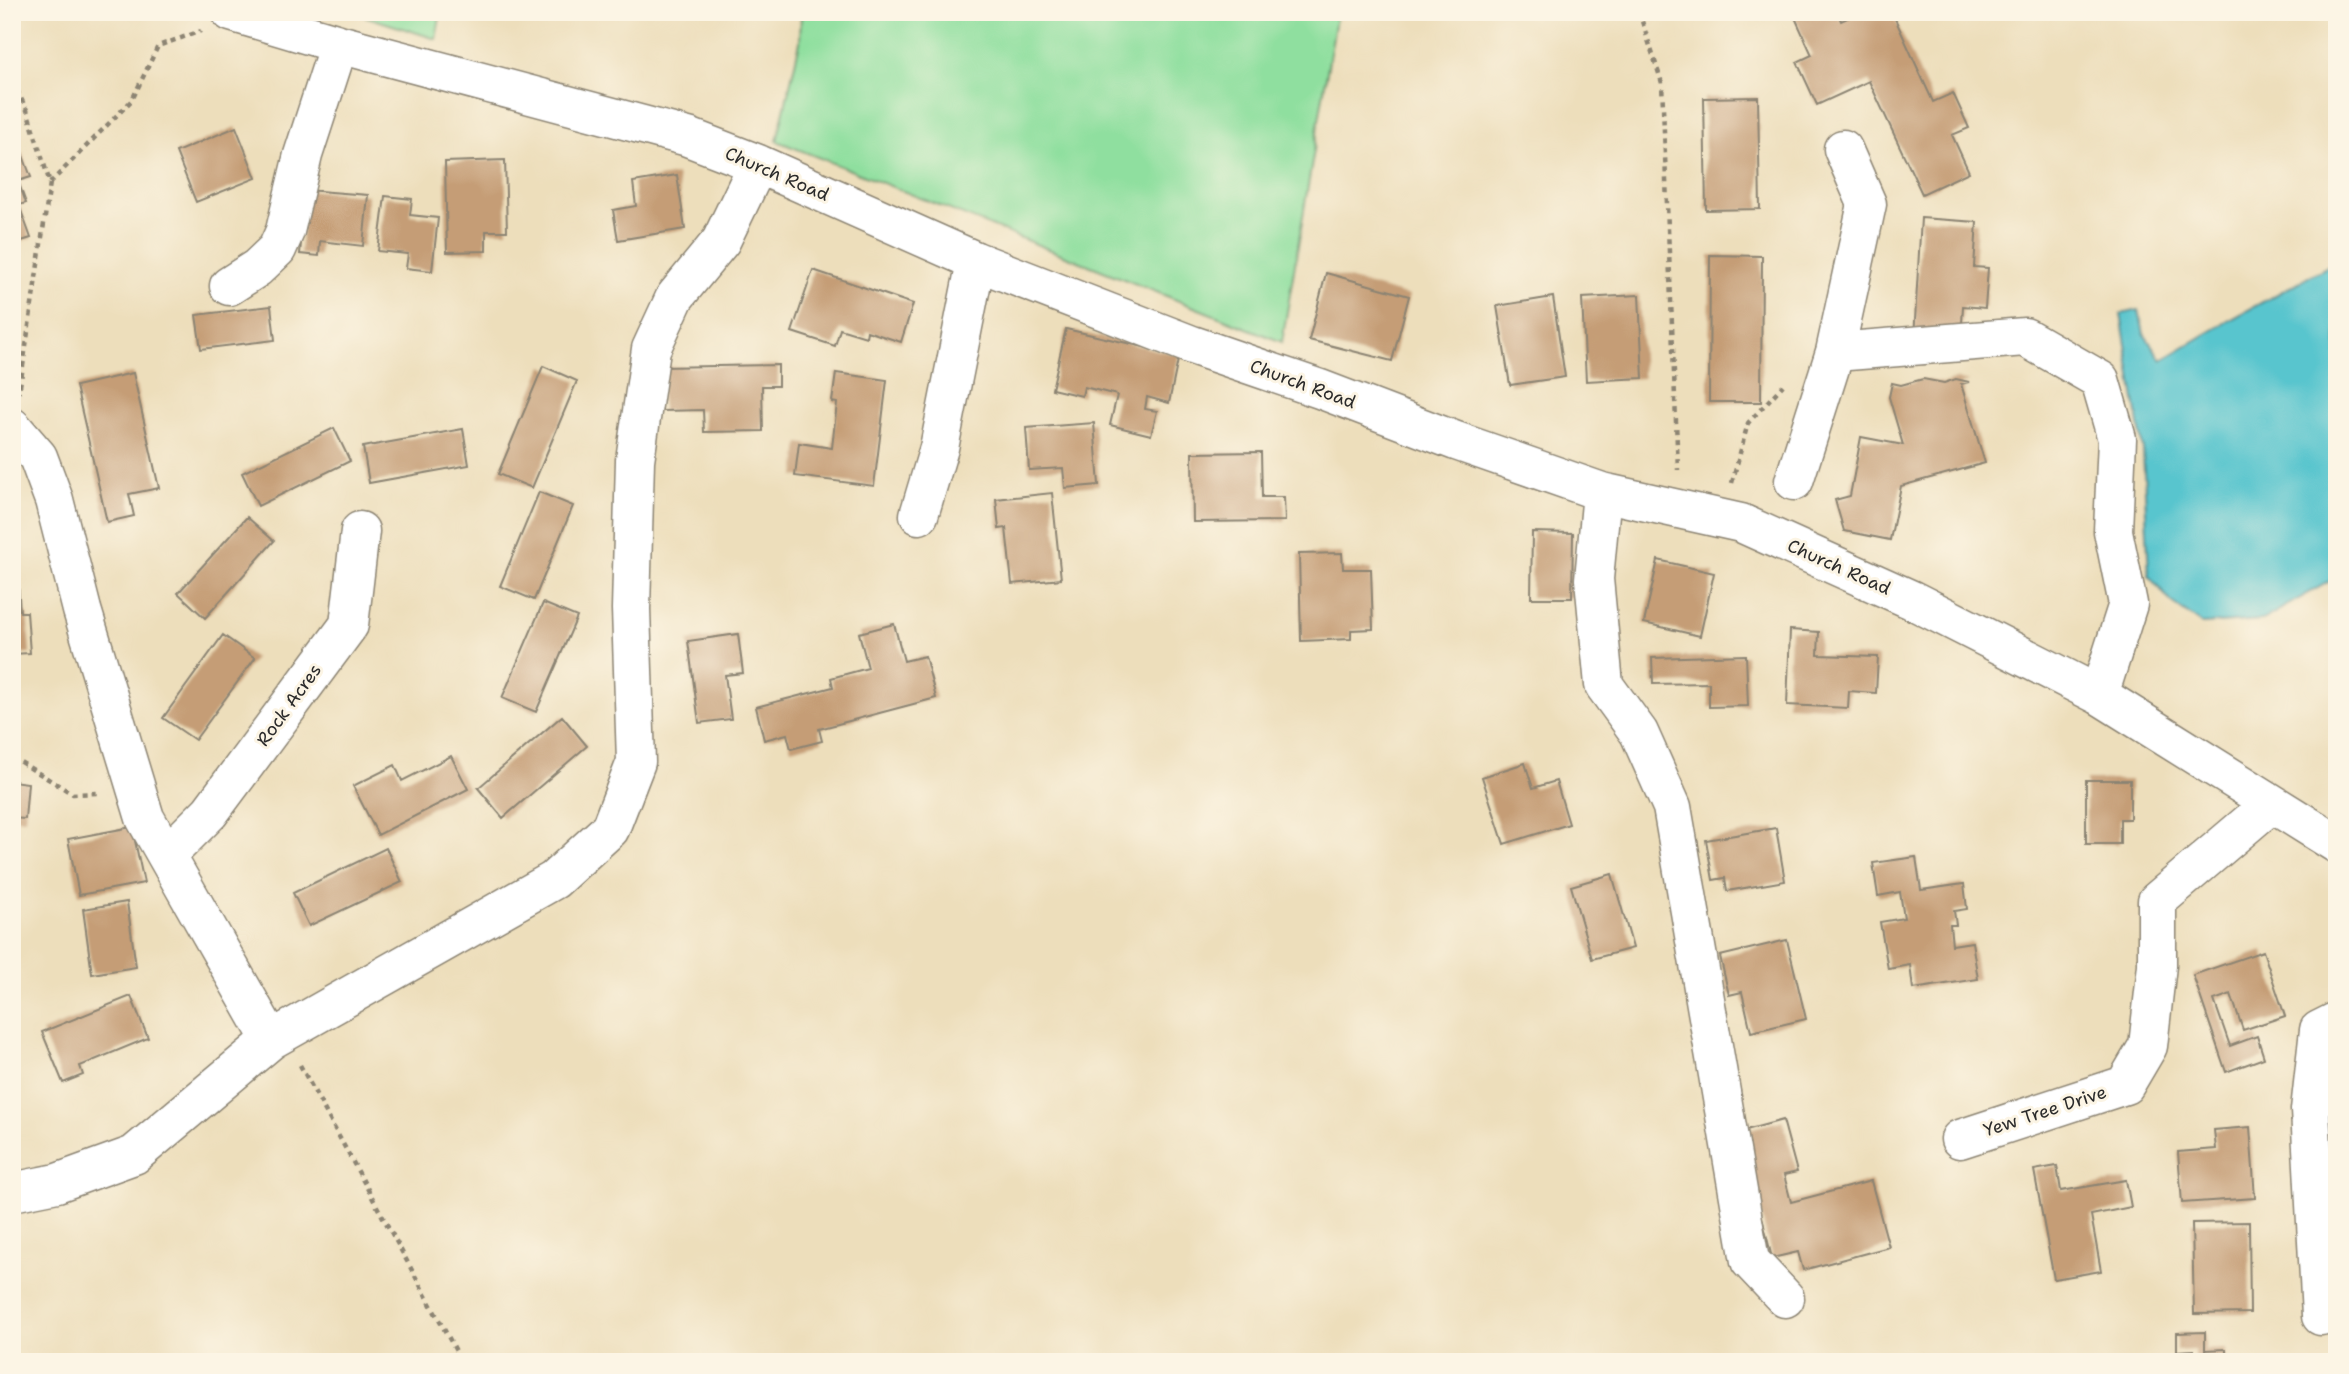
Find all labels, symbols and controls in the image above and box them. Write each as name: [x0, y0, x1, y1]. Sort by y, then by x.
street label: Church Road: [721, 141, 833, 207]
street label: Church Road: [1247, 354, 1359, 414]
street label: Church Road: [1783, 533, 1895, 601]
street label: Rock Acres: [251, 659, 327, 751]
street label: Yew Tree Drive: [1980, 1080, 2110, 1142]

